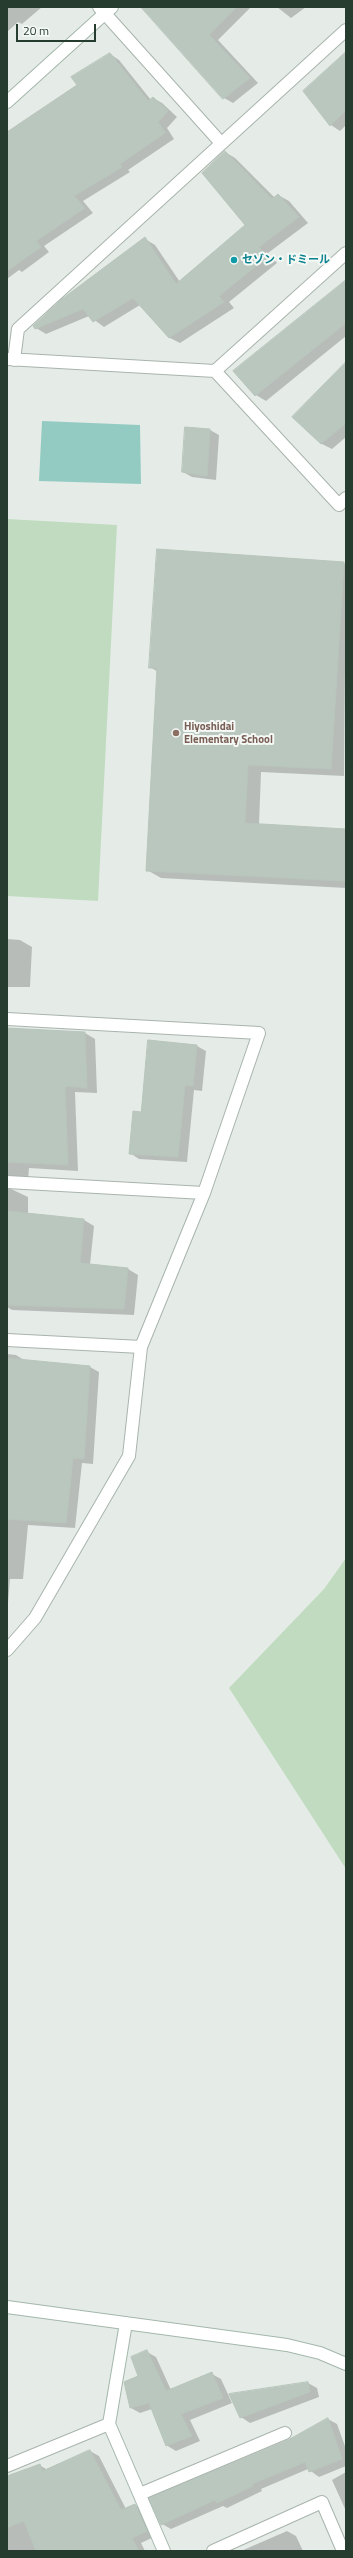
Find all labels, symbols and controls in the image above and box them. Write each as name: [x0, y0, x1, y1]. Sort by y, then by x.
scale bar: [18, 16, 98, 42]
text: 20 m: [23, 21, 49, 40]
place label: セゾン・ドミール: [242, 253, 330, 267]
marker: セゾン・ドミール: [229, 255, 239, 265]
place label: Hiyoshidai Elementary School: [184, 720, 273, 746]
marker: Hiyoshidai Elementary School: [171, 728, 181, 738]

